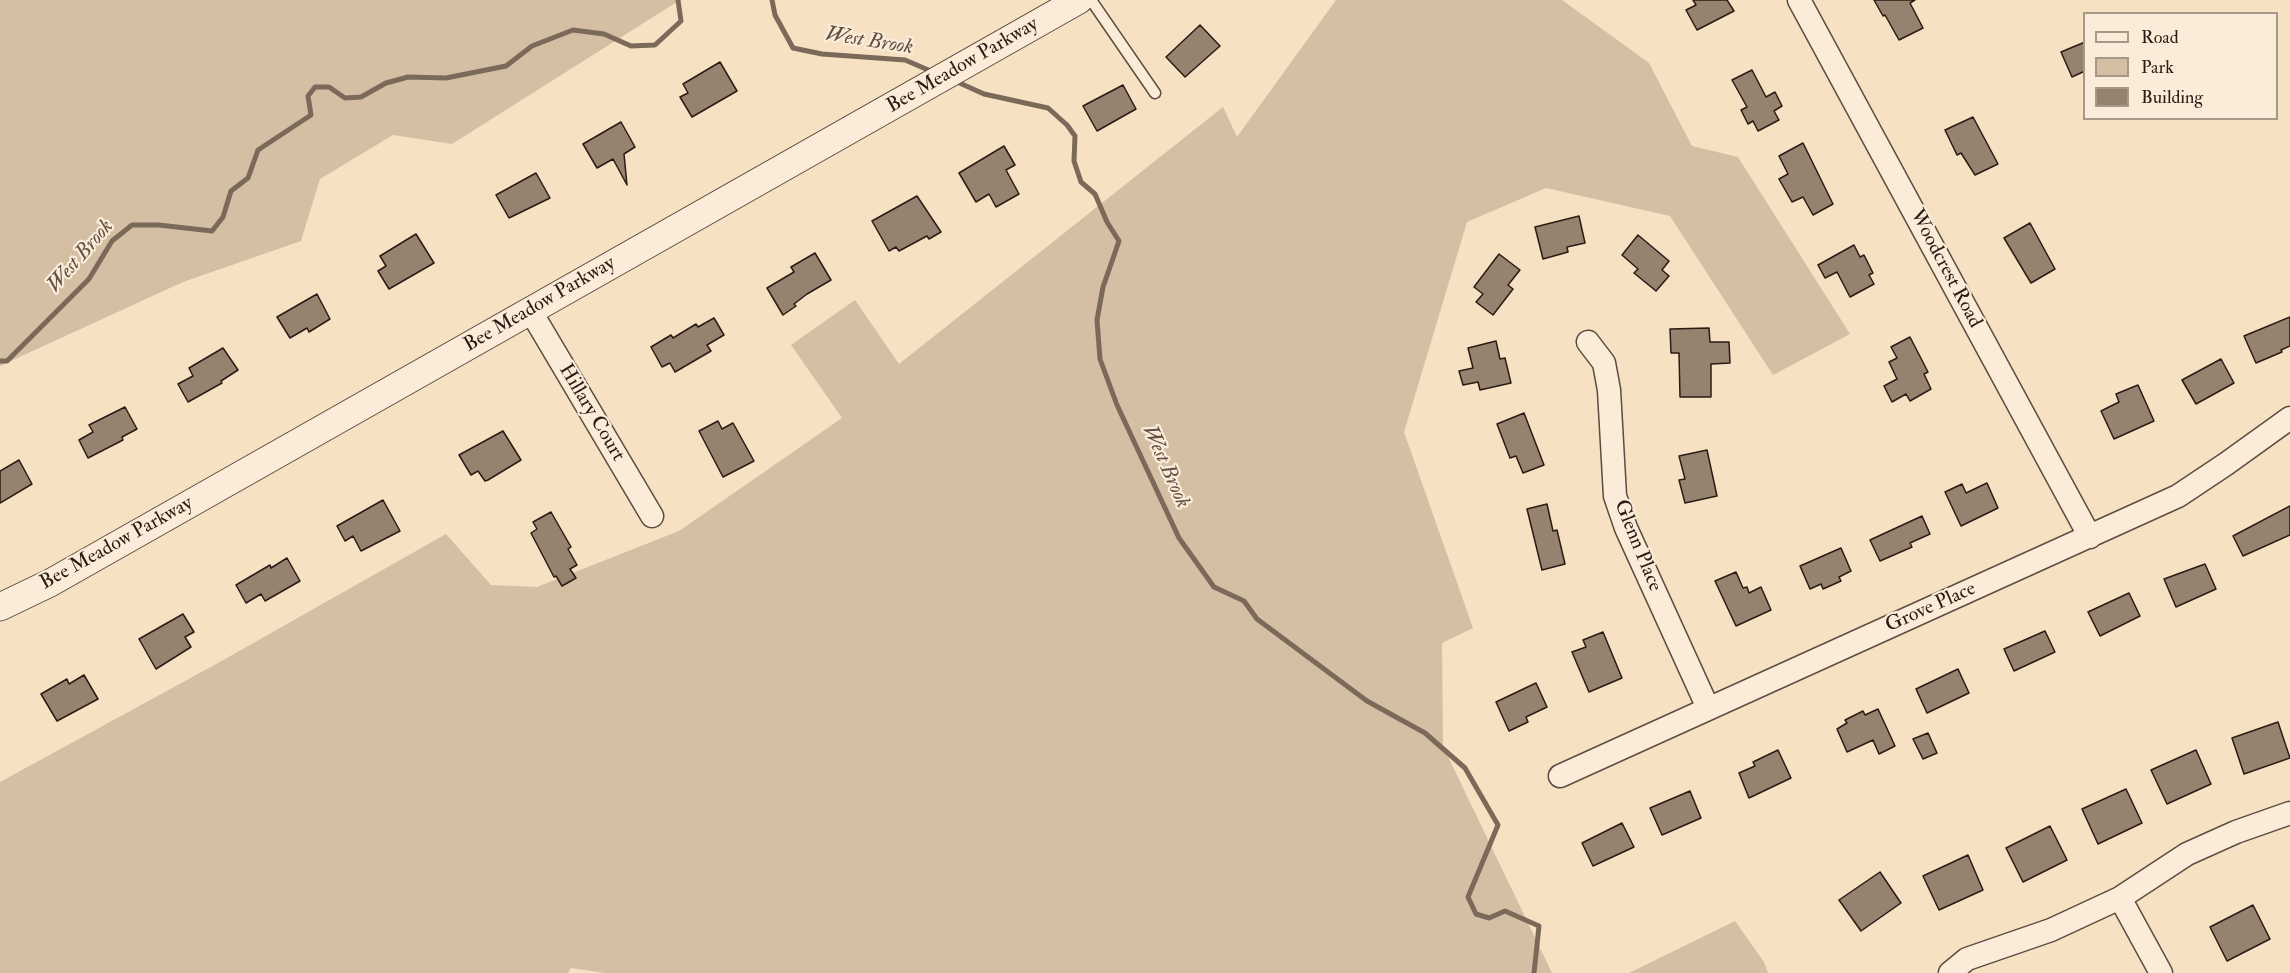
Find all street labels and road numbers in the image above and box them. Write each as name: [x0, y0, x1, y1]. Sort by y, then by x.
street label: Bee Meadow Parkway: [883, 13, 1043, 119]
street label: Woodcrest Road: [1904, 206, 1986, 332]
street label: Bee Meadow Parkway: [460, 252, 620, 358]
street label: Hillary Court: [553, 360, 629, 466]
street label: Bee Meadow Parkway: [36, 492, 198, 596]
street label: Glenn Place: [1608, 497, 1666, 595]
street label: Grove Place: [1882, 577, 1980, 639]

